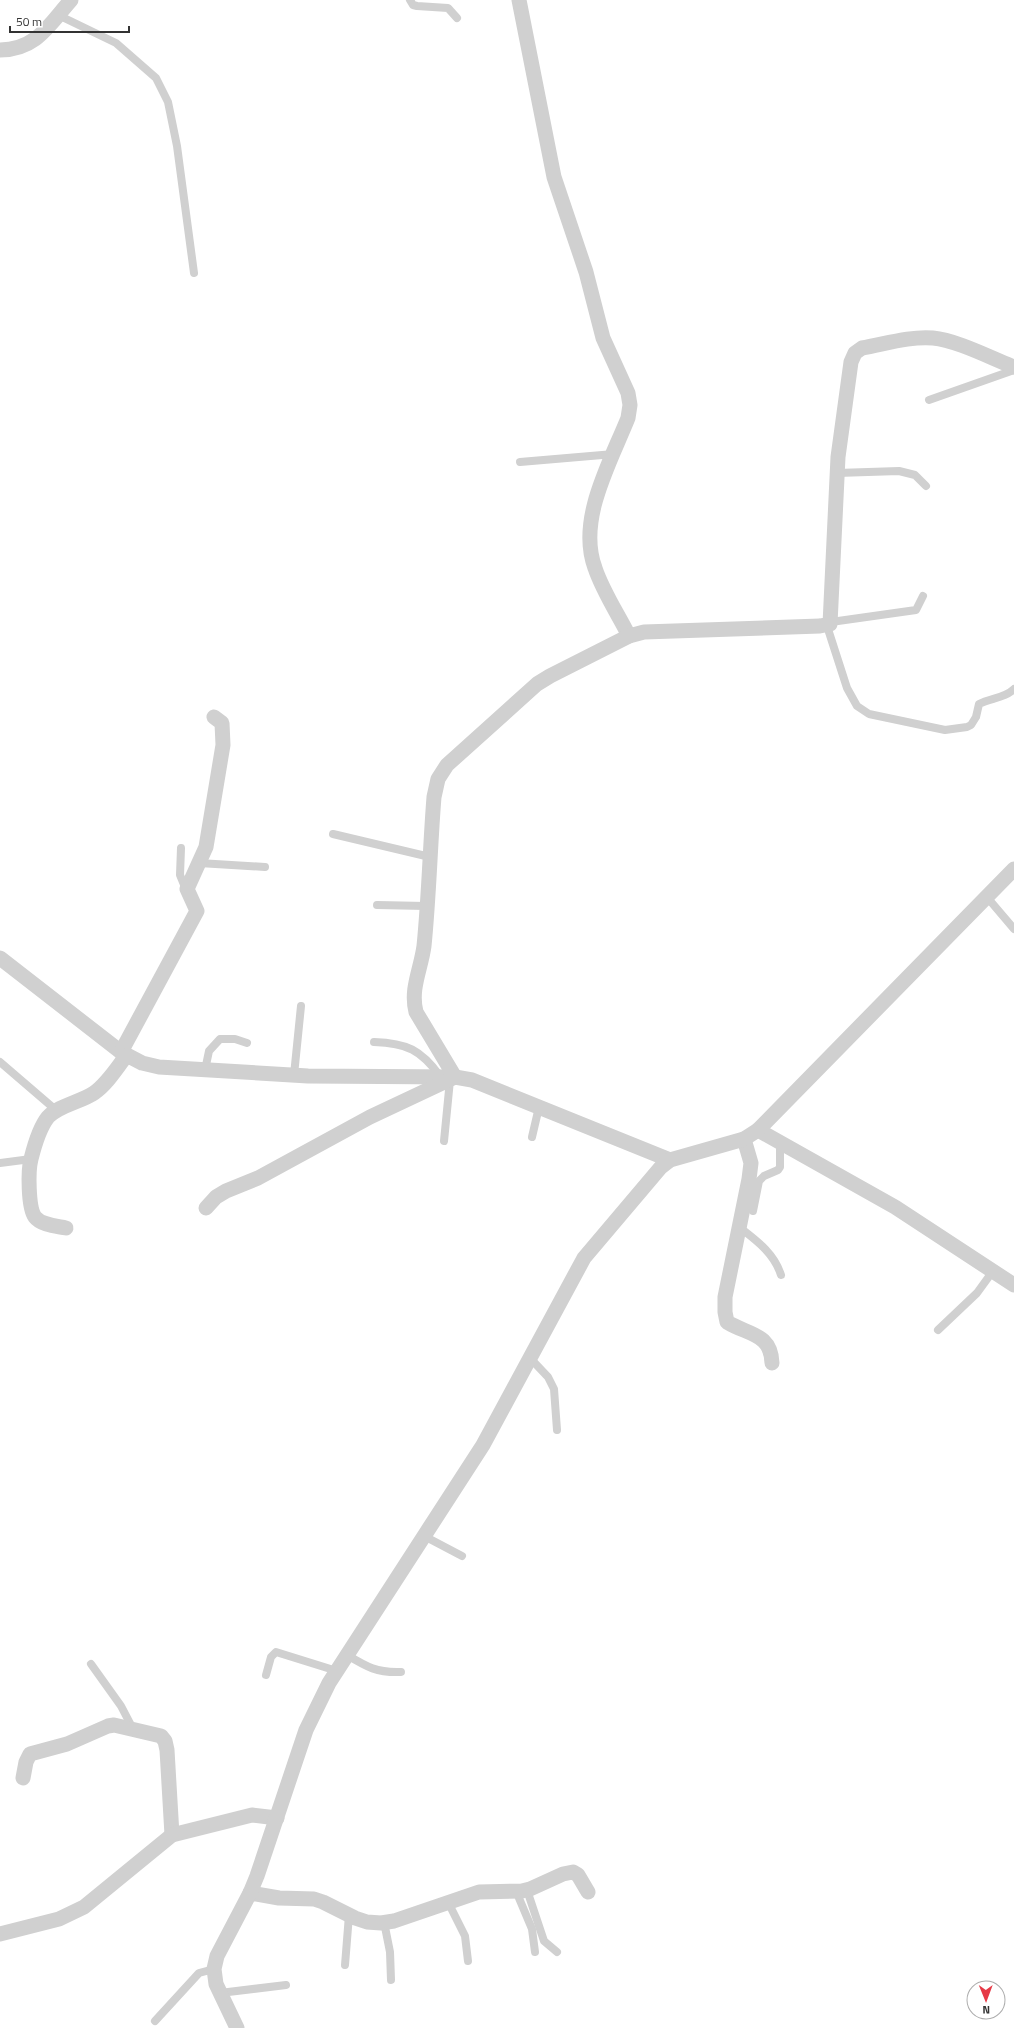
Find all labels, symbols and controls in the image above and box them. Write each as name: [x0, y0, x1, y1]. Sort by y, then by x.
scale bar: [10, 8, 129, 34]
text: 50 m: [16, 12, 42, 31]
north arrow: [966, 1980, 1006, 2020]
text: N: [982, 2002, 990, 2018]

